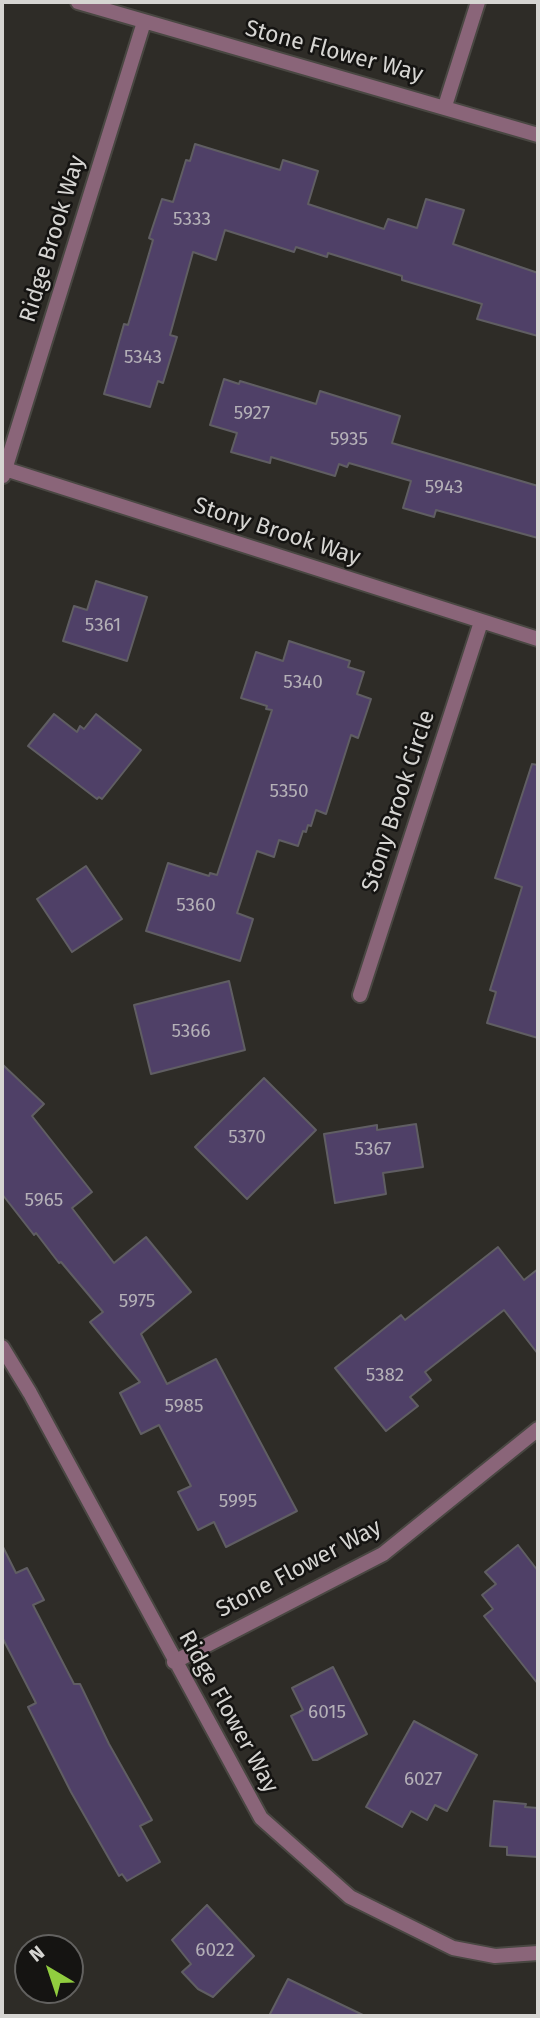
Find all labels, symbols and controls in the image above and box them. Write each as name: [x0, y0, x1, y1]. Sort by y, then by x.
street label: Stone Flower Way: [242, 15, 426, 89]
street label: Ridge Brook Way: [15, 152, 91, 326]
house number: 5333: [173, 209, 211, 231]
house number: 5343: [124, 347, 162, 369]
house number: 5927: [234, 403, 270, 425]
house number: 5935: [330, 429, 368, 451]
house number: 5943: [425, 477, 463, 499]
street label: Stony Brook Way: [190, 492, 364, 572]
house number: 5361: [85, 615, 121, 637]
house number: 5340: [283, 672, 323, 694]
street label: Stony Brook Circle: [357, 707, 441, 895]
house number: 5350: [270, 781, 308, 803]
house number: 5360: [176, 895, 216, 917]
house number: 5366: [171, 1021, 211, 1043]
house number: 5370: [228, 1127, 266, 1149]
house number: 5367: [355, 1139, 391, 1161]
house number: 5965: [25, 1190, 63, 1212]
house number: 5975: [119, 1291, 155, 1313]
house number: 5382: [366, 1365, 404, 1387]
house number: 5985: [164, 1396, 204, 1418]
house number: 5995: [219, 1491, 257, 1513]
street label: Stone Flower Way: [212, 1514, 386, 1624]
street label: Ridge Flower Way: [172, 1626, 284, 1798]
house number: 6015: [308, 1702, 346, 1724]
house number: 6027: [404, 1769, 442, 1791]
north arrow: [14, 1934, 84, 2004]
house number: 6022: [195, 1940, 235, 1962]
text: N: [25, 1941, 49, 1967]

